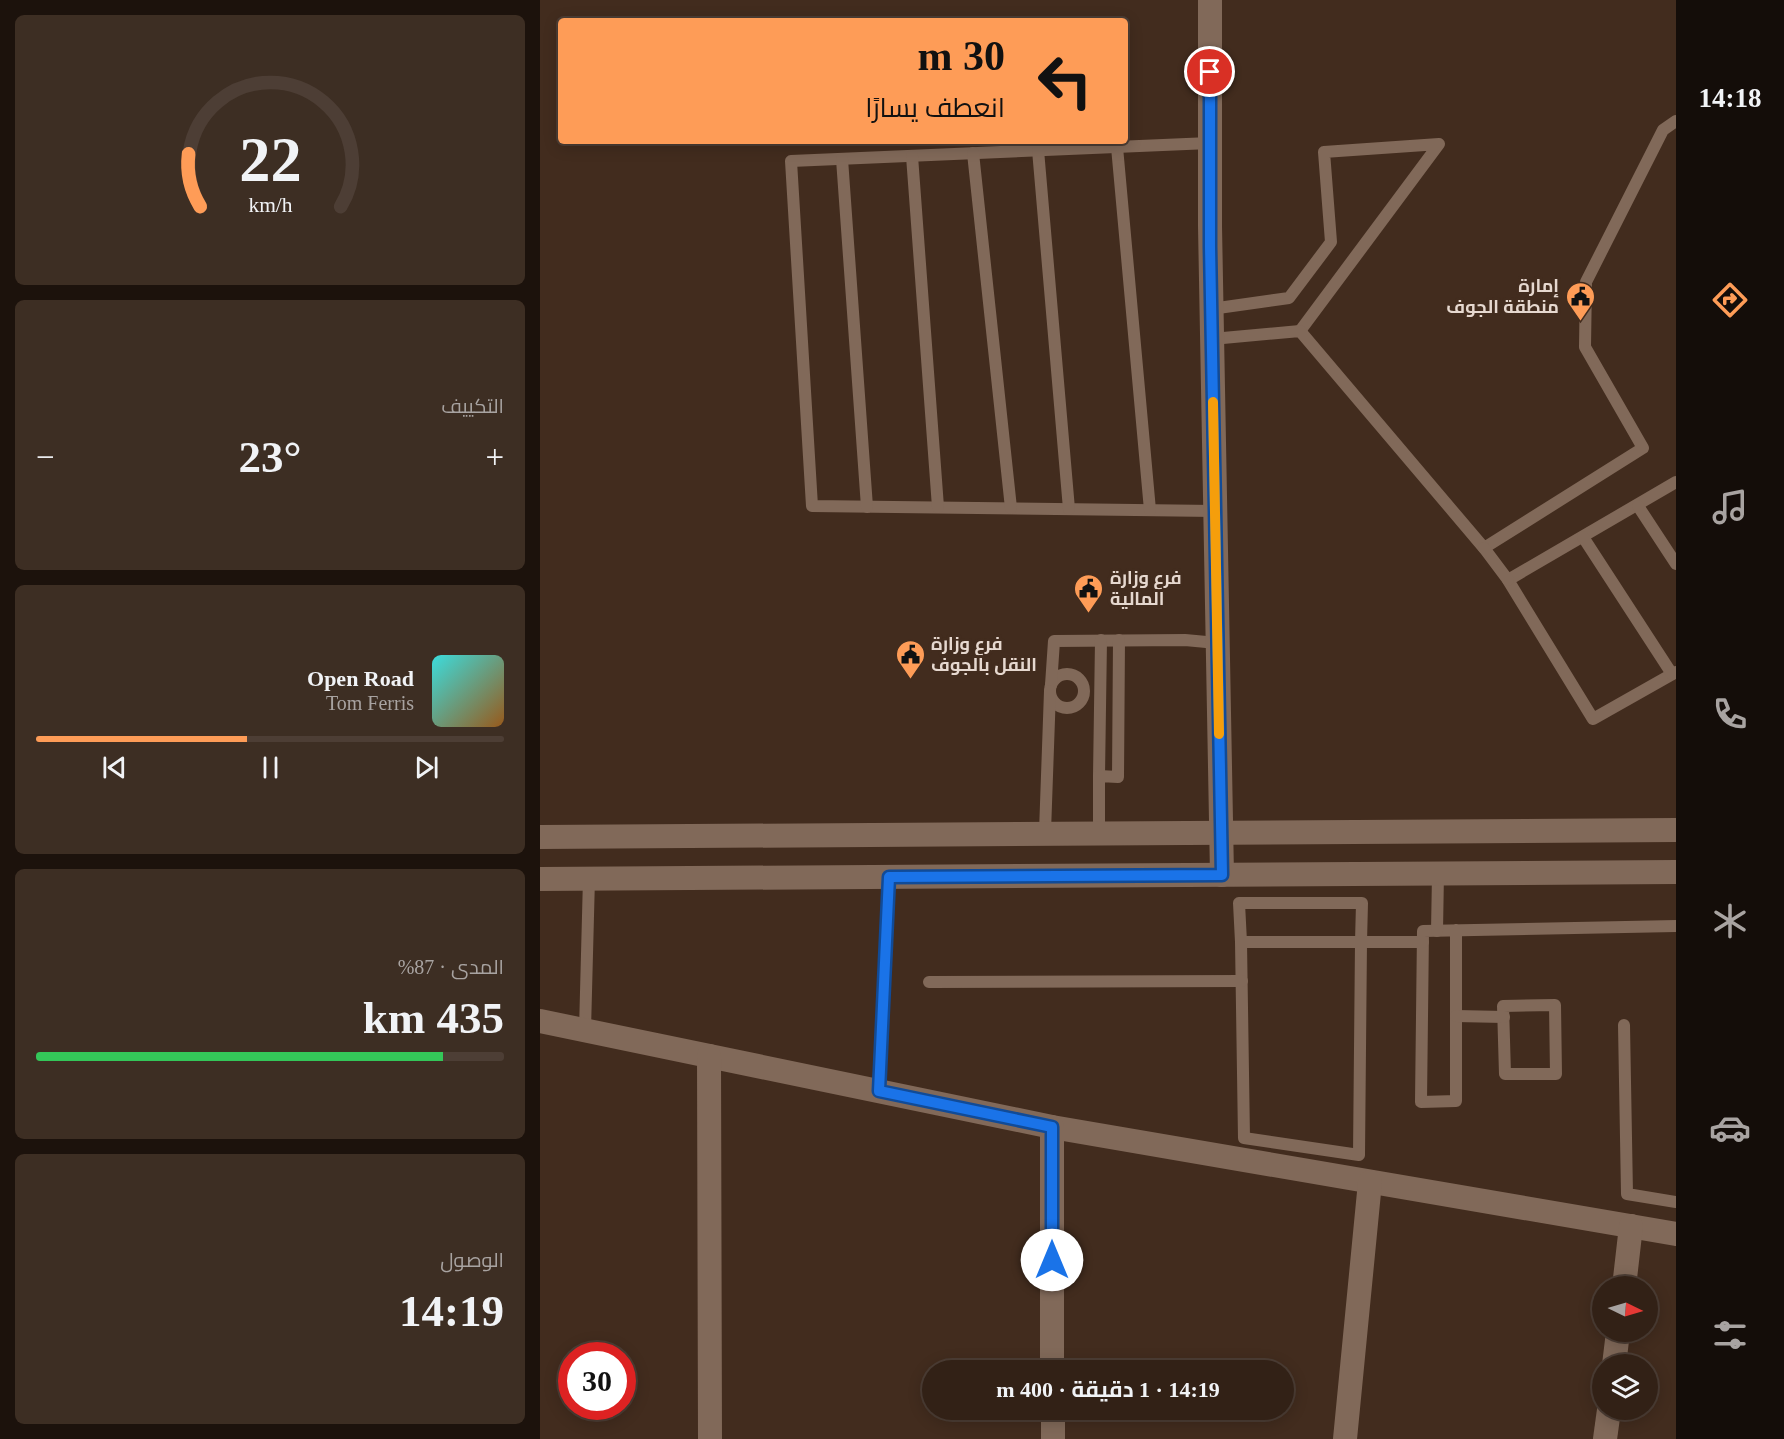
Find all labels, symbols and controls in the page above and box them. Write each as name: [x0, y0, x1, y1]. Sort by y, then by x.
text: 30 m: [918, 33, 1005, 79]
icon: left: [1026, 42, 1104, 120]
pin: [1184, 46, 1235, 97]
icon: arrive: [1193, 55, 1226, 88]
text: 14:18: [1699, 83, 1762, 113]
text: انعطف يسارًا: [865, 93, 1005, 123]
text: 22: [239, 125, 301, 194]
text: km/h: [248, 193, 292, 217]
place label: إمارة منطقة الجوف: [1446, 276, 1559, 318]
icon: directions: [1709, 279, 1751, 321]
public building icon: إمارة منطقة الجوف: [1564, 280, 1596, 322]
text: التكييف: [441, 395, 504, 417]
text: 23°: [239, 432, 302, 482]
text: −: [36, 439, 55, 475]
text: +: [485, 439, 504, 475]
icon: music: [1709, 486, 1751, 528]
place label: فرع وزارة المالية: [1110, 568, 1182, 609]
public building icon: فرع وزارة المالية: [1073, 572, 1105, 614]
place label: فرع وزارة النقل بالجوف: [931, 634, 1037, 676]
public building icon: فرع وزارة النقل بالجوف: [894, 638, 926, 680]
text: Open Road: [307, 666, 414, 691]
text: Tom Ferris: [326, 692, 414, 714]
icon: phone: [1709, 693, 1751, 735]
icon: previous: [98, 751, 131, 784]
icon: pause: [254, 751, 287, 784]
icon: next: [410, 751, 443, 784]
icon: climate: [1709, 900, 1751, 942]
text: المدى · 87%: [398, 956, 504, 978]
text: 435 km: [363, 993, 504, 1043]
icon: car: [1709, 1107, 1751, 1149]
position arrow: [1020, 1228, 1084, 1292]
text: الوصول: [440, 1249, 504, 1271]
north arrow: [1592, 1276, 1658, 1342]
map controls: [1592, 1276, 1658, 1420]
text: 14:19: [399, 1286, 504, 1336]
icon: filters: [1709, 1314, 1751, 1356]
speed limit sign: 30: [558, 1342, 636, 1420]
button: layers: [1592, 1354, 1658, 1420]
text: 14:19 · 1 دقيقة · 400 m: [996, 1377, 1220, 1402]

